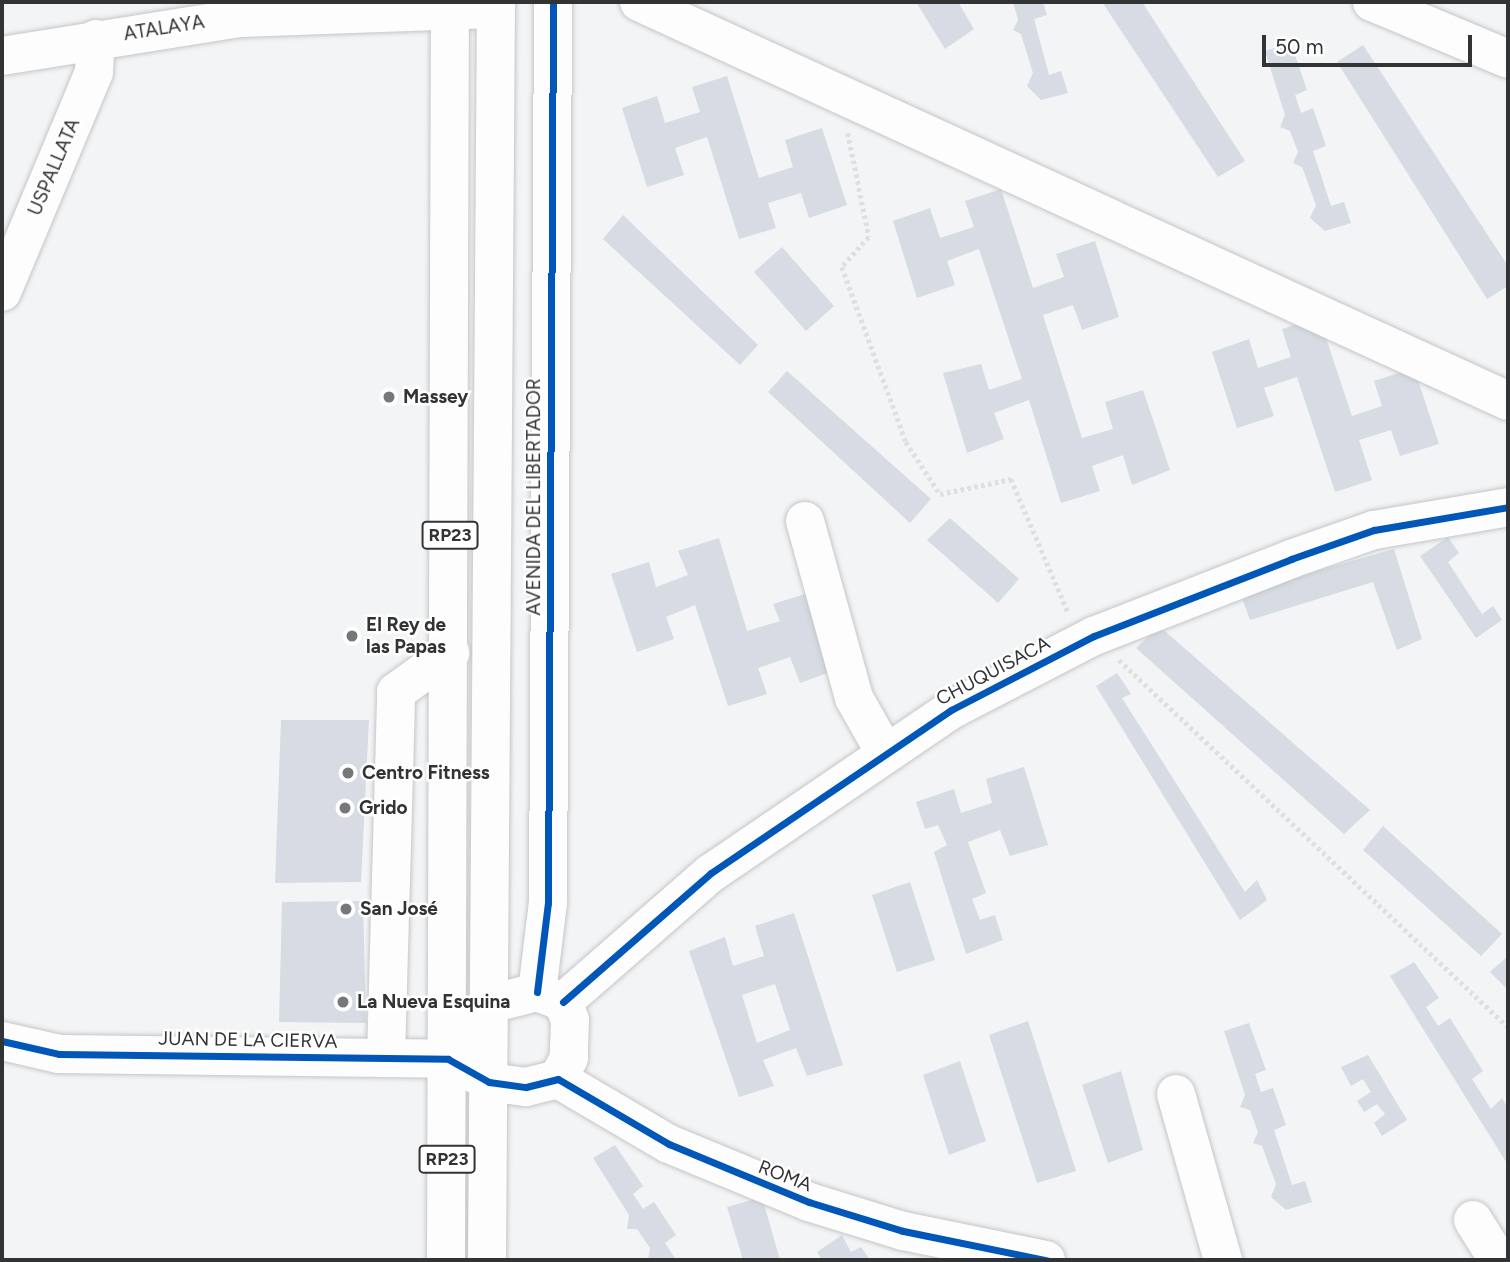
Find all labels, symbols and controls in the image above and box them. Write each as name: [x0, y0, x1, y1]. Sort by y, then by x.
street label: ATALAYA: [122, 10, 206, 46]
scale bar: [1265, 21, 1475, 65]
text: 50 m: [1275, 34, 1324, 59]
street label: USPALLATA: [23, 115, 85, 219]
street label: AVENIDA DEL LIBERTADOR: [523, 378, 545, 616]
place label: Massey: [403, 386, 468, 408]
marker: Massey: [381, 389, 397, 405]
road number: RP23: [420, 520, 480, 550]
place label: El Rey de las Papas: [366, 614, 446, 658]
marker: El Rey de las Papas: [344, 628, 360, 644]
street label: CHUQUISACA: [932, 631, 1054, 711]
place label: Centro Fitness: [362, 762, 490, 784]
marker: Centro Fitness: [340, 765, 356, 781]
place label: Grido: [359, 797, 408, 819]
marker: Grido: [337, 800, 353, 816]
place label: San José: [360, 898, 438, 920]
marker: San José: [338, 901, 354, 917]
place label: La Nueva Esquina: [357, 991, 510, 1013]
marker: La Nueva Esquina: [335, 994, 351, 1010]
street label: JUAN DE LA CIERVA: [158, 1027, 338, 1053]
road number: RP23: [417, 1144, 477, 1174]
street label: ROMA: [755, 1155, 815, 1197]

